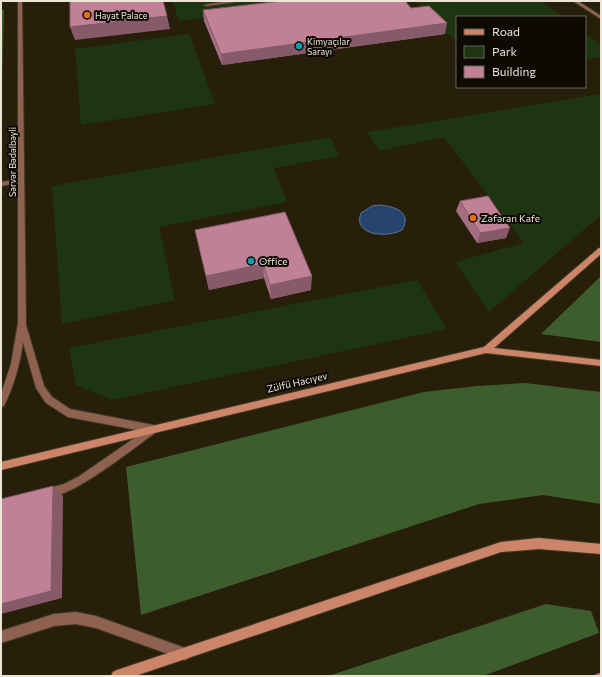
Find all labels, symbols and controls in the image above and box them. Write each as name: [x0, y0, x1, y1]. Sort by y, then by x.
marker: Hayat Palace: [82, 10, 92, 20]
place label: Hayat Palace: [95, 10, 148, 21]
legend: [456, 16, 586, 88]
text: Road: [492, 24, 520, 38]
place label: Kimyaçılar Sarayı: [307, 36, 350, 57]
marker: Kimyaçılar Sarayı: [294, 41, 304, 51]
text: Park: [492, 44, 518, 58]
text: Building: [492, 64, 536, 78]
street label: Sərvər Bədəlbəyli: [7, 127, 18, 197]
place label: Zәfәran Kafe: [481, 212, 540, 224]
marker: Zәfәran Kafe: [468, 213, 478, 223]
place label: Office: [259, 255, 288, 267]
marker: Office: [246, 256, 256, 266]
street label: Zülfü Hacıyev: [266, 369, 328, 395]

